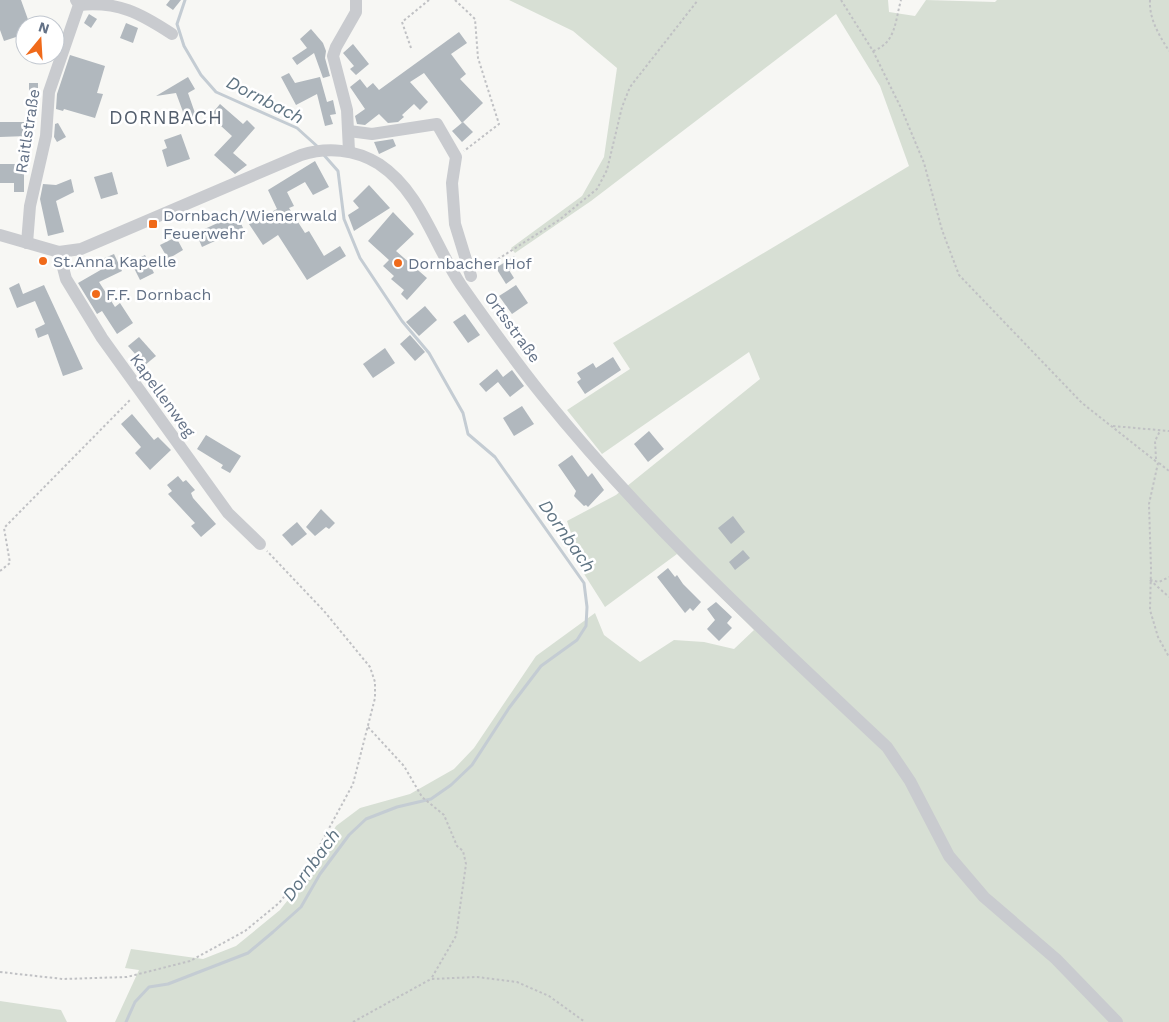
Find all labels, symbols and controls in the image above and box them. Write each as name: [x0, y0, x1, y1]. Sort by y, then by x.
north arrow: [15, 15, 65, 65]
text: N: [37, 18, 51, 37]
water label: Dornbach: [223, 71, 307, 128]
street label: Raitlstraße: [11, 88, 44, 175]
district label: DORNBACH: [109, 106, 223, 129]
place label: Dornbach/Wienerwald Feuerwehr: [163, 206, 337, 243]
marker: Dornbach/Wienerwald Feuerwehr: [147, 218, 159, 230]
place label: St.Anna Kapelle: [53, 252, 177, 271]
place label: Dornbacher Hof: [408, 254, 532, 273]
marker: St.Anna Kapelle: [37, 255, 49, 267]
marker: Dornbacher Hof: [392, 257, 404, 269]
place label: F.F. Dornbach: [106, 285, 211, 304]
marker: F.F. Dornbach: [90, 288, 102, 300]
street label: Ortsstraße: [481, 288, 545, 366]
street label: Kapellenweg: [126, 350, 199, 441]
water label: Dornbach: [535, 495, 600, 576]
water label: Dornbach: [277, 825, 344, 905]

